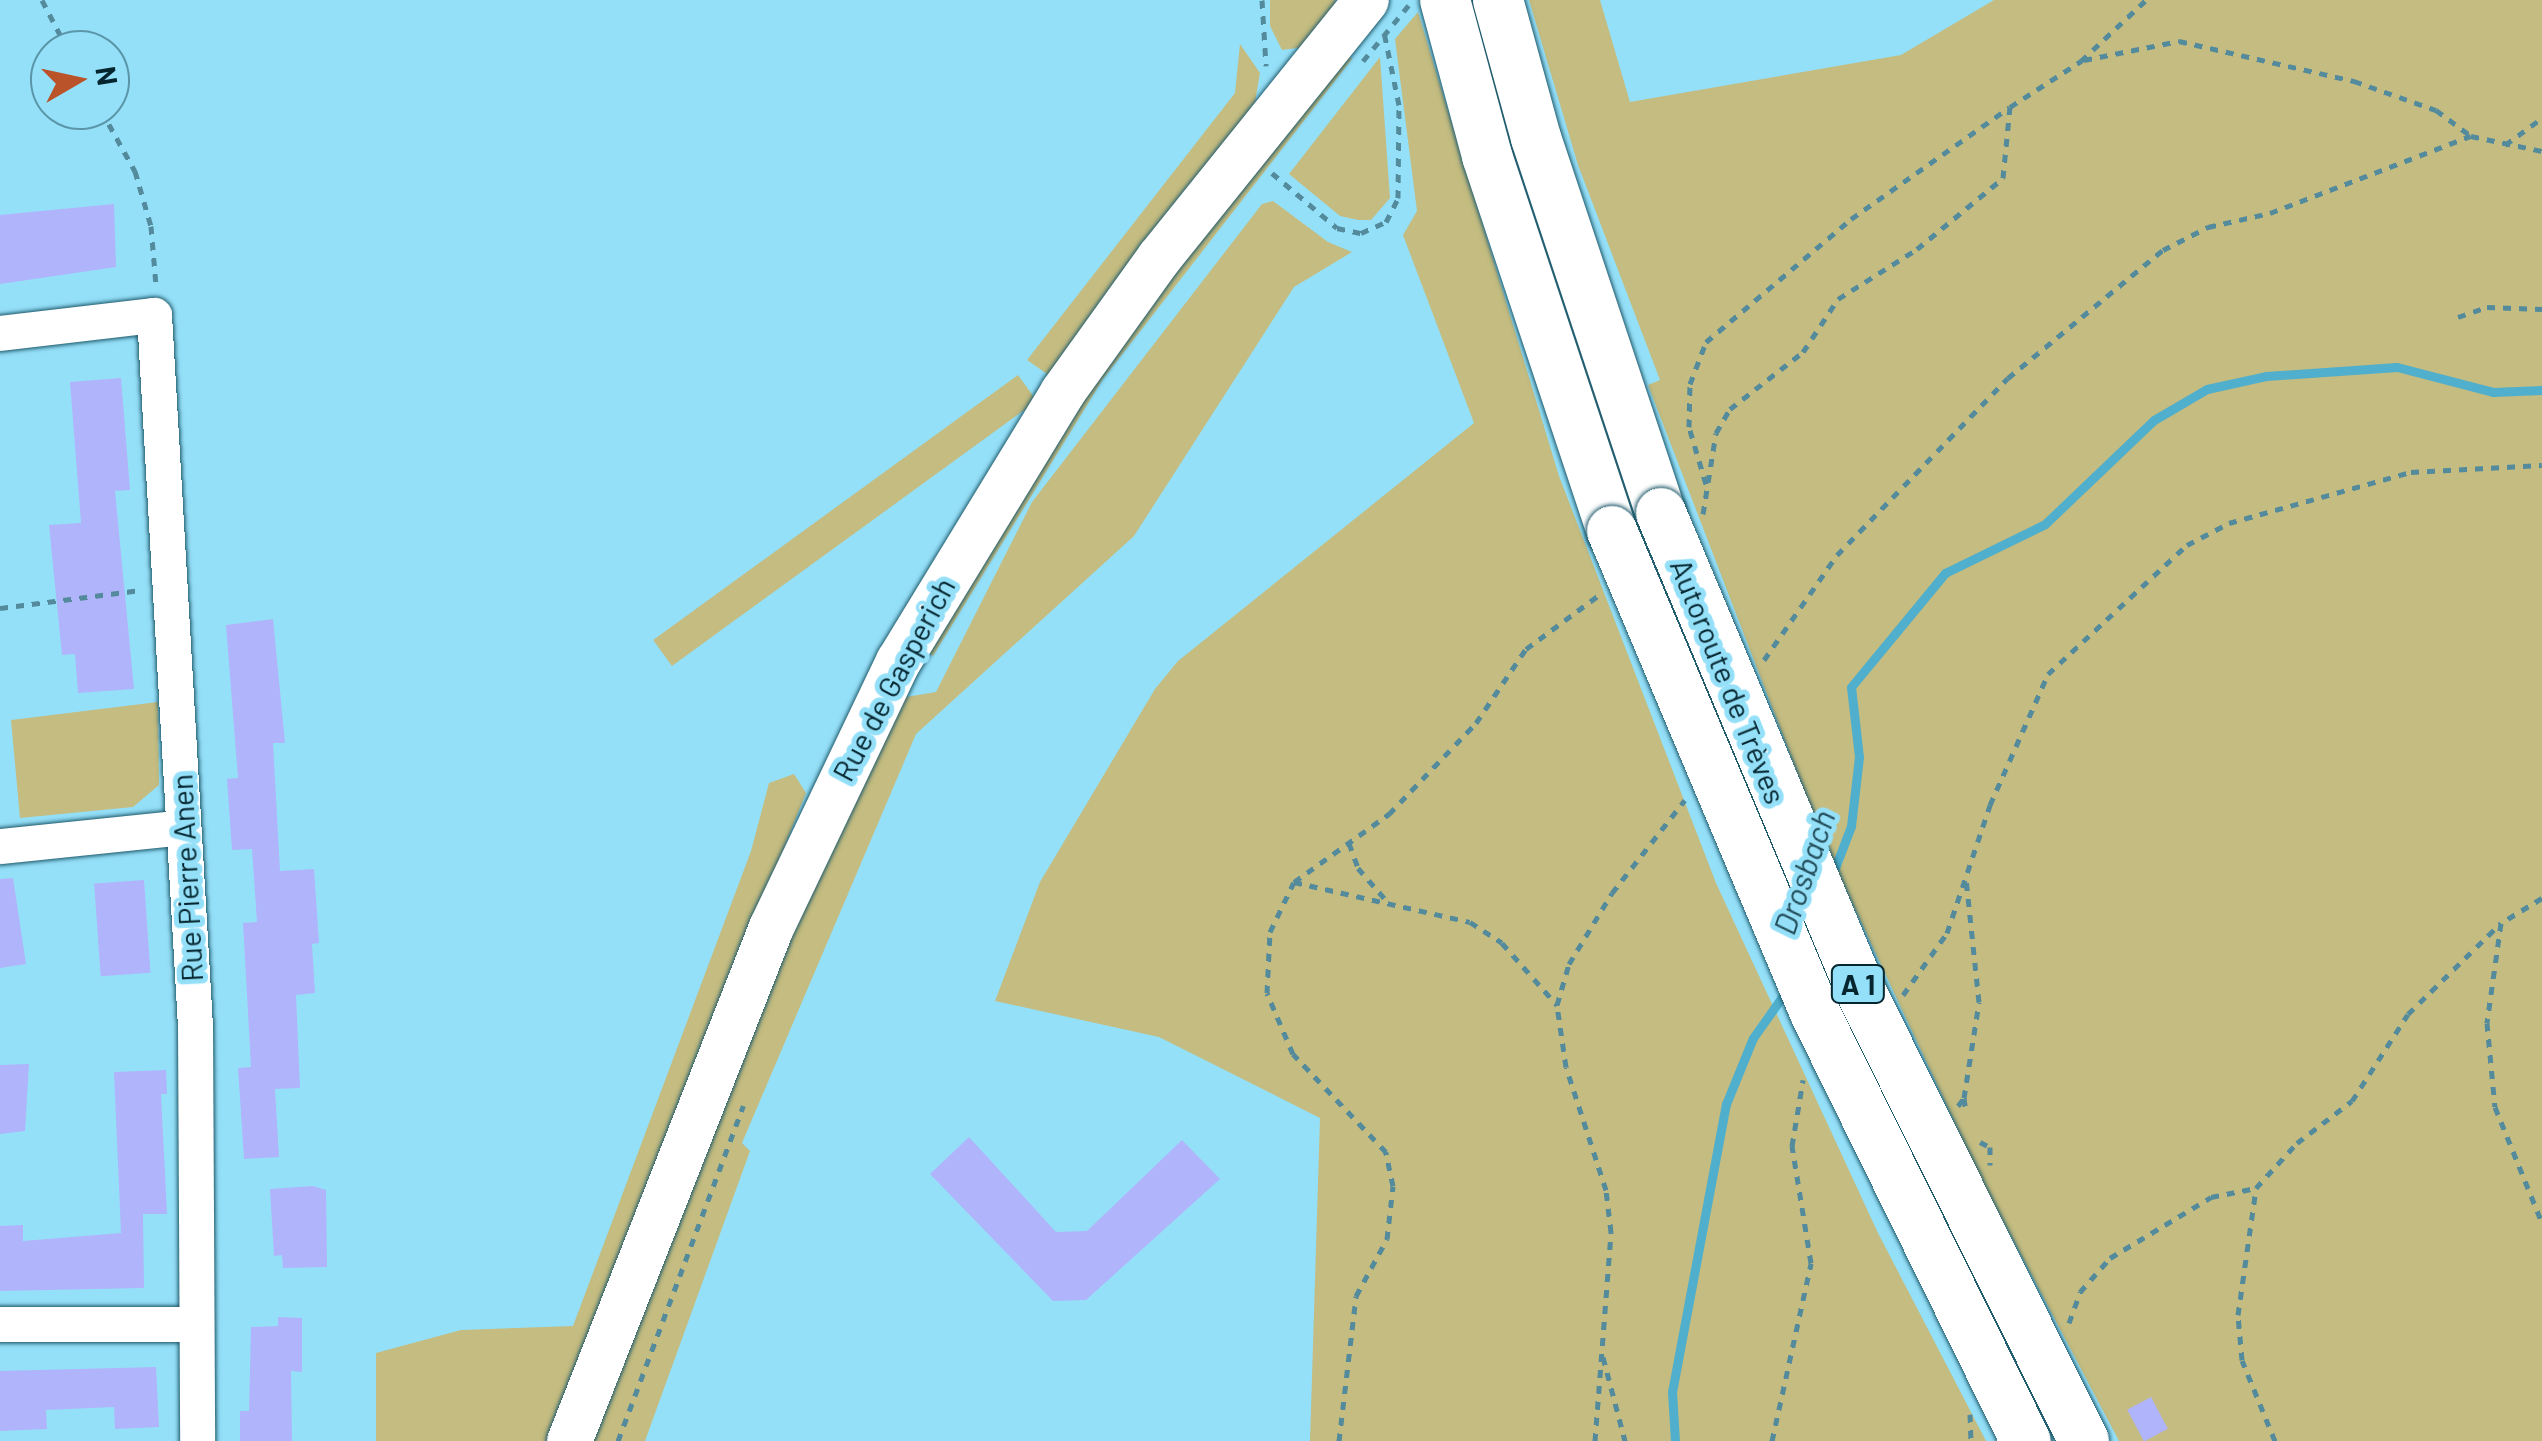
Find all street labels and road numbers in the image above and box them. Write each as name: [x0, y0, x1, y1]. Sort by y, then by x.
street label: Autoroute de Trèves: [1663, 553, 1795, 809]
street label: Rue de Gasperich: [824, 571, 962, 787]
street label: Rue Pierre Anen: [163, 773, 209, 983]
road number: A 1: [1830, 961, 1886, 1007]

